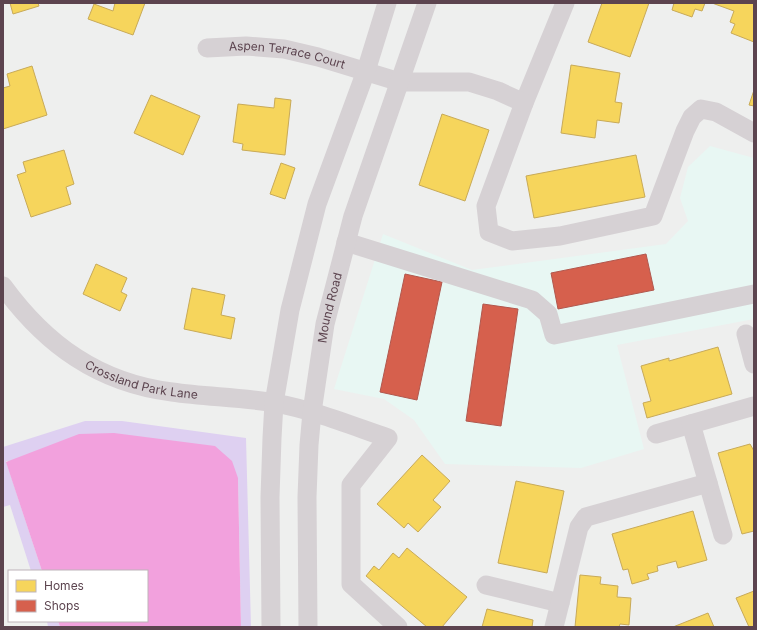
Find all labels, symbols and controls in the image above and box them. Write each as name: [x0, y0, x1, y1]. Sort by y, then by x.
street label: Aspen Terrace Court: [228, 38, 347, 72]
street label: Mound Road: [314, 271, 345, 344]
street label: Crossland Park Lane: [82, 357, 199, 402]
legend: [8, 570, 148, 622]
text: Homes: [44, 578, 84, 593]
text: Shops: [44, 598, 80, 613]

